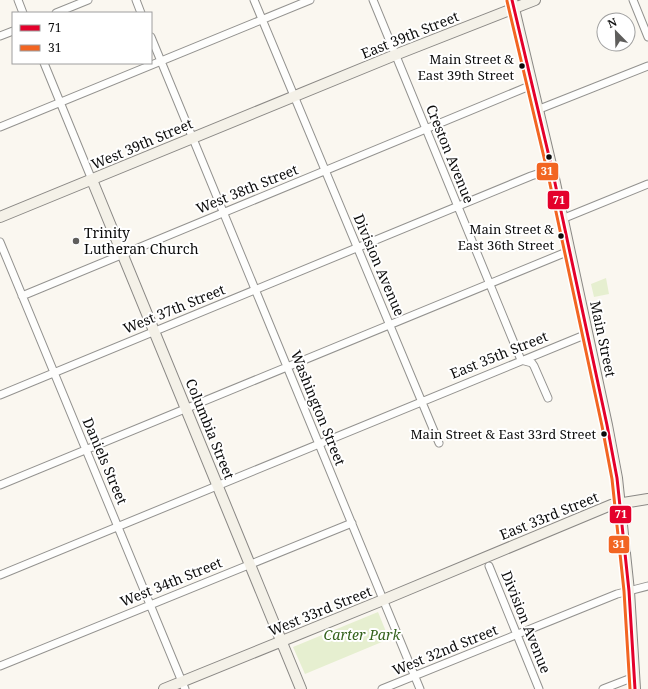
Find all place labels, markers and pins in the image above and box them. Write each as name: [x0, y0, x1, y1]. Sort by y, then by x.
place label: Main Street & East 39th Street: [418, 50, 514, 84]
marker: Main Street & East 39th Street: [517, 61, 527, 71]
unlabelled marker: [544, 152, 554, 162]
place label: Main Street & East 36th Street: [458, 220, 554, 254]
place label: Trinity Lutheran Church: [84, 223, 199, 258]
marker: Main Street & East 36th Street: [556, 231, 566, 241]
marker: Trinity Lutheran Church: [71, 236, 81, 246]
place label: Main Street & East 33rd Street: [410, 425, 596, 443]
marker: Main Street & East 33rd Street: [599, 429, 609, 439]

